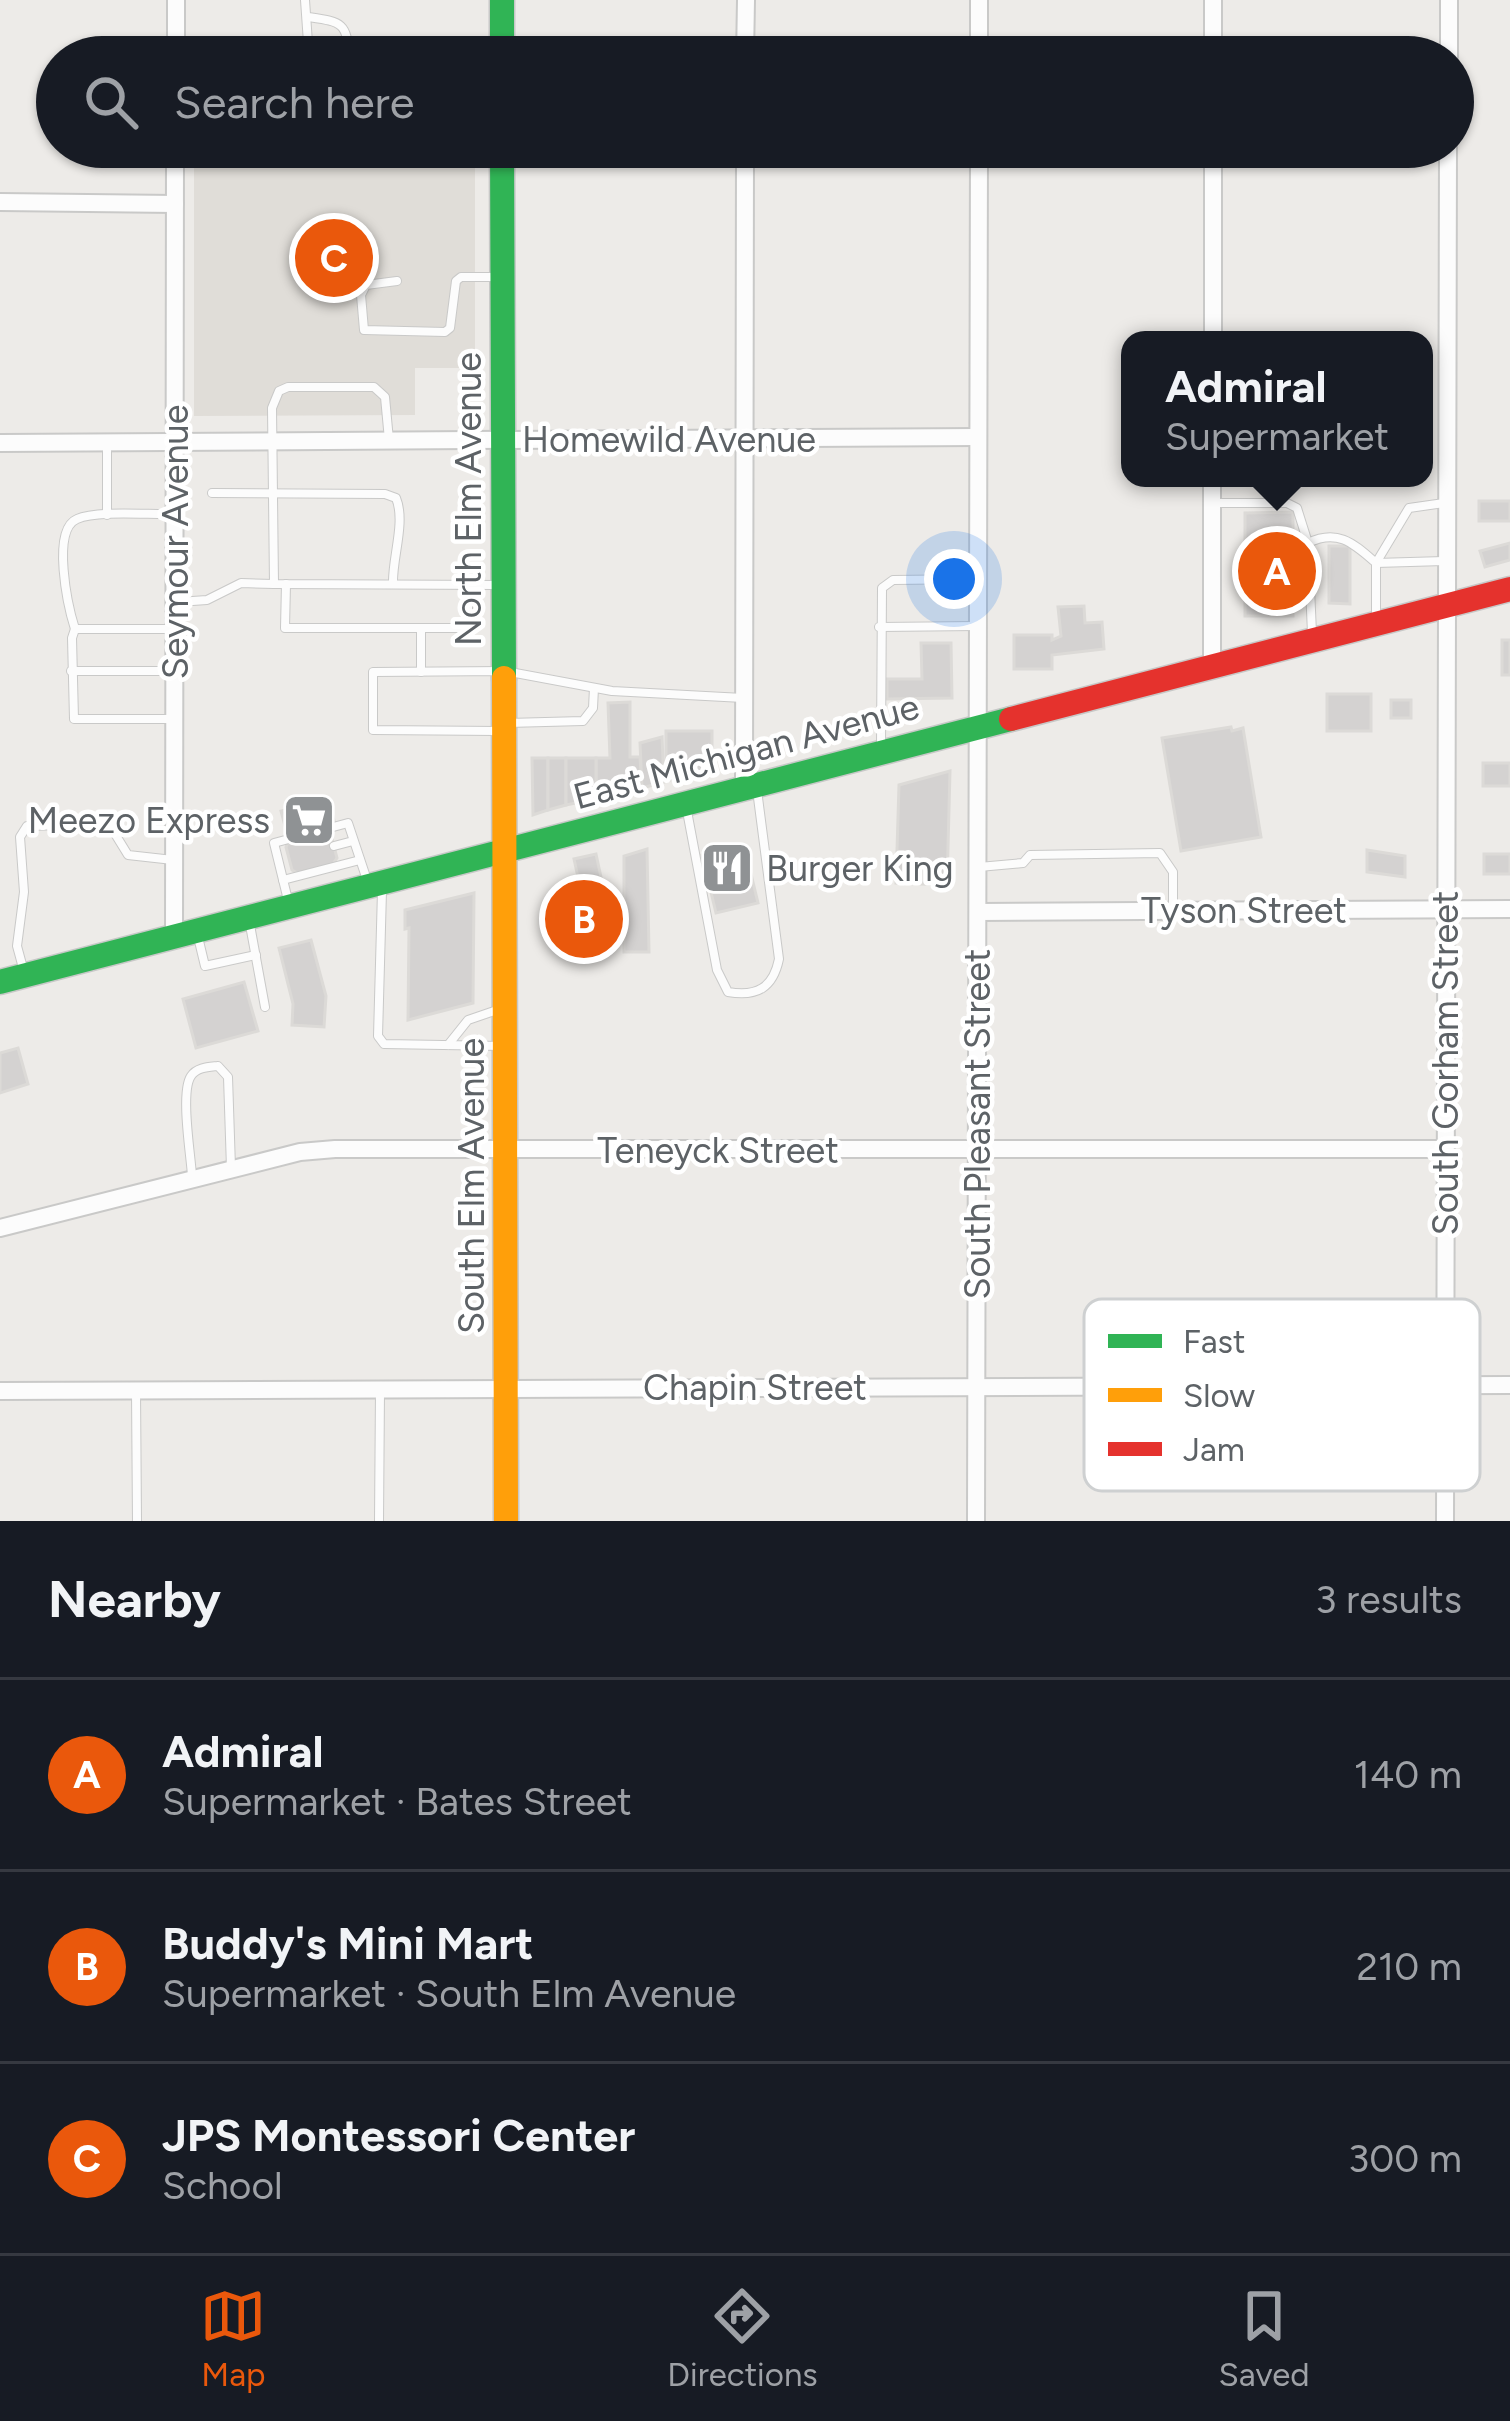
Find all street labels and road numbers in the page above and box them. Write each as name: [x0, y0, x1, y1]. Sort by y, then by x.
street label: North Elm Avenue: [447, 352, 490, 646]
street label: Seymour Avenue: [154, 405, 197, 679]
street label: Homewild Avenue: [522, 418, 816, 461]
street label: East Michigan Avenue: [569, 685, 924, 818]
street label: Tyson Street: [1141, 889, 1347, 932]
street label: South Gorham Street: [1424, 891, 1467, 1235]
street label: South Pleasant Street: [956, 949, 999, 1299]
street label: South Elm Avenue: [450, 1038, 493, 1334]
street label: Teneyck Street: [597, 1129, 839, 1172]
street label: Chapin Street: [643, 1366, 867, 1409]

